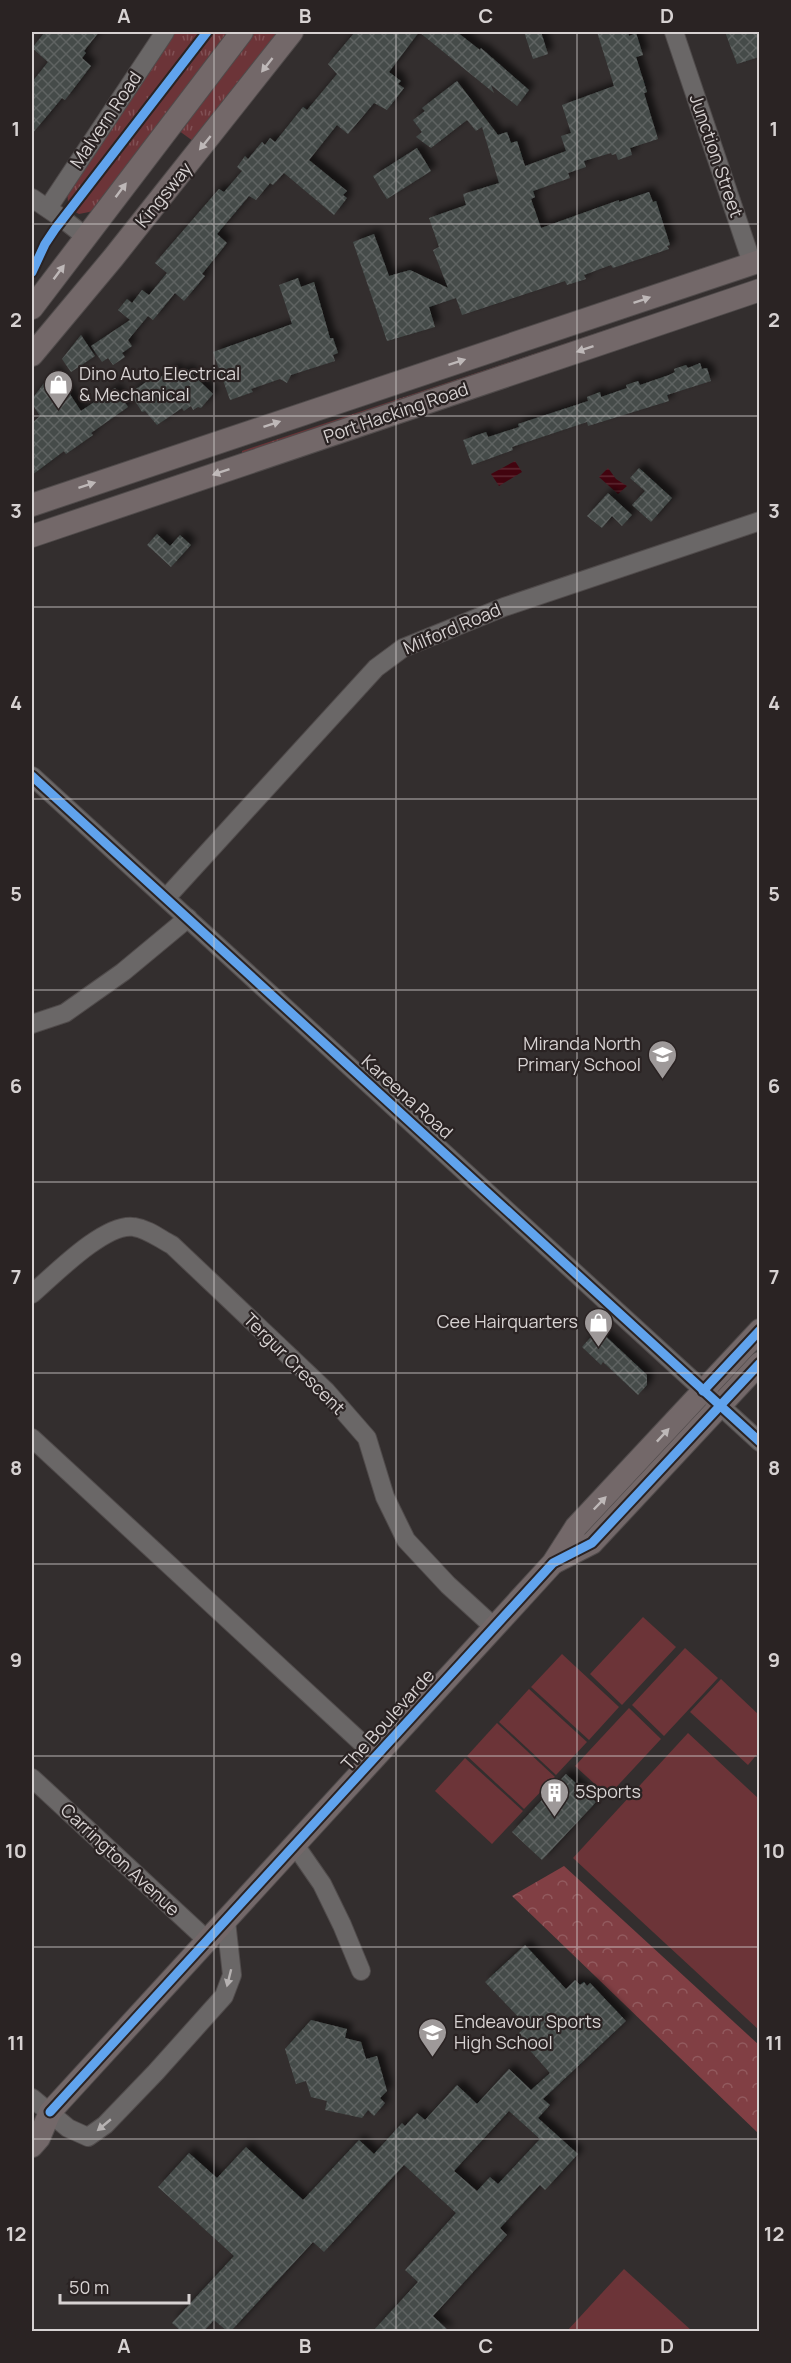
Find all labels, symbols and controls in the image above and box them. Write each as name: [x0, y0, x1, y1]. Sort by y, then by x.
text: A: [117, 2, 131, 29]
text: B: [299, 2, 312, 29]
text: C: [479, 2, 493, 29]
text: D: [660, 2, 674, 29]
one-way arrow: [261, 56, 273, 72]
street label: Malvern Road: [64, 66, 146, 173]
street label: Junction Street: [685, 91, 749, 221]
text: 1: [12, 115, 20, 142]
text: 1: [770, 115, 778, 142]
one-way arrow: [199, 136, 211, 151]
street label: Kingsway: [129, 156, 197, 232]
one-way arrow: [115, 183, 127, 199]
one-way arrow: [52, 265, 64, 280]
one-way arrow: [633, 295, 651, 305]
text: 2: [10, 306, 22, 333]
text: 2: [768, 306, 780, 333]
one-way arrow: [576, 345, 594, 354]
one-way arrow: [448, 357, 466, 366]
place label: Dino Auto Electrical & Mechanical: [79, 361, 240, 406]
shop icon: Dino Auto Electrical & Mechanical: [42, 368, 74, 410]
street label: Port Hacking Road: [320, 376, 471, 448]
one-way arrow: [263, 418, 281, 428]
one-way arrow: [212, 468, 230, 478]
one-way arrow: [78, 480, 96, 490]
text: 3: [10, 497, 22, 524]
text: 3: [768, 497, 780, 524]
street label: Milford Road: [399, 597, 504, 659]
text: 4: [10, 689, 22, 716]
text: 4: [768, 689, 780, 716]
text: 5: [10, 880, 22, 907]
text: 5: [768, 880, 780, 907]
place label: Miranda North Primary School: [517, 1031, 641, 1076]
school or university icon: Miranda North Primary School: [646, 1038, 678, 1080]
street label: Kareena Road: [357, 1049, 458, 1144]
text: 6: [10, 1072, 22, 1099]
text: 6: [768, 1072, 780, 1099]
text: 7: [11, 1263, 21, 1290]
text: 7: [769, 1263, 779, 1290]
shop icon: Cee Hairquarters: [583, 1306, 615, 1348]
street label: Tergur Crescent: [239, 1307, 351, 1419]
place label: Cee Hairquarters: [437, 1309, 578, 1333]
one-way arrow: [656, 1427, 670, 1442]
text: 8: [10, 1454, 22, 1481]
text: 8: [768, 1454, 780, 1481]
one-way arrow: [592, 1496, 606, 1510]
text: 9: [10, 1646, 22, 1673]
text: 9: [768, 1646, 780, 1673]
street label: The Boulevarde: [335, 1664, 439, 1775]
building icon: 5Sports: [538, 1776, 570, 1818]
place label: 5Sports: [575, 1779, 641, 1803]
street label: Carrington Avenue: [56, 1798, 185, 1921]
text: 10: [5, 1837, 27, 1864]
text: 10: [763, 1837, 785, 1864]
one-way arrow: [224, 1969, 234, 1987]
place label: Endeavour Sports High School: [454, 2009, 601, 2054]
school or university icon: Endeavour Sports High School: [417, 2016, 449, 2058]
text: 11: [7, 2029, 25, 2056]
text: 11: [765, 2029, 783, 2056]
one-way arrow: [96, 2118, 111, 2130]
text: 12: [6, 2220, 26, 2247]
text: 12: [764, 2220, 784, 2247]
scale bar: [60, 2267, 189, 2305]
text: 50 m: [69, 2275, 109, 2299]
text: A: [117, 2332, 131, 2359]
text: B: [299, 2332, 312, 2359]
text: C: [479, 2332, 493, 2359]
text: D: [660, 2332, 674, 2359]

